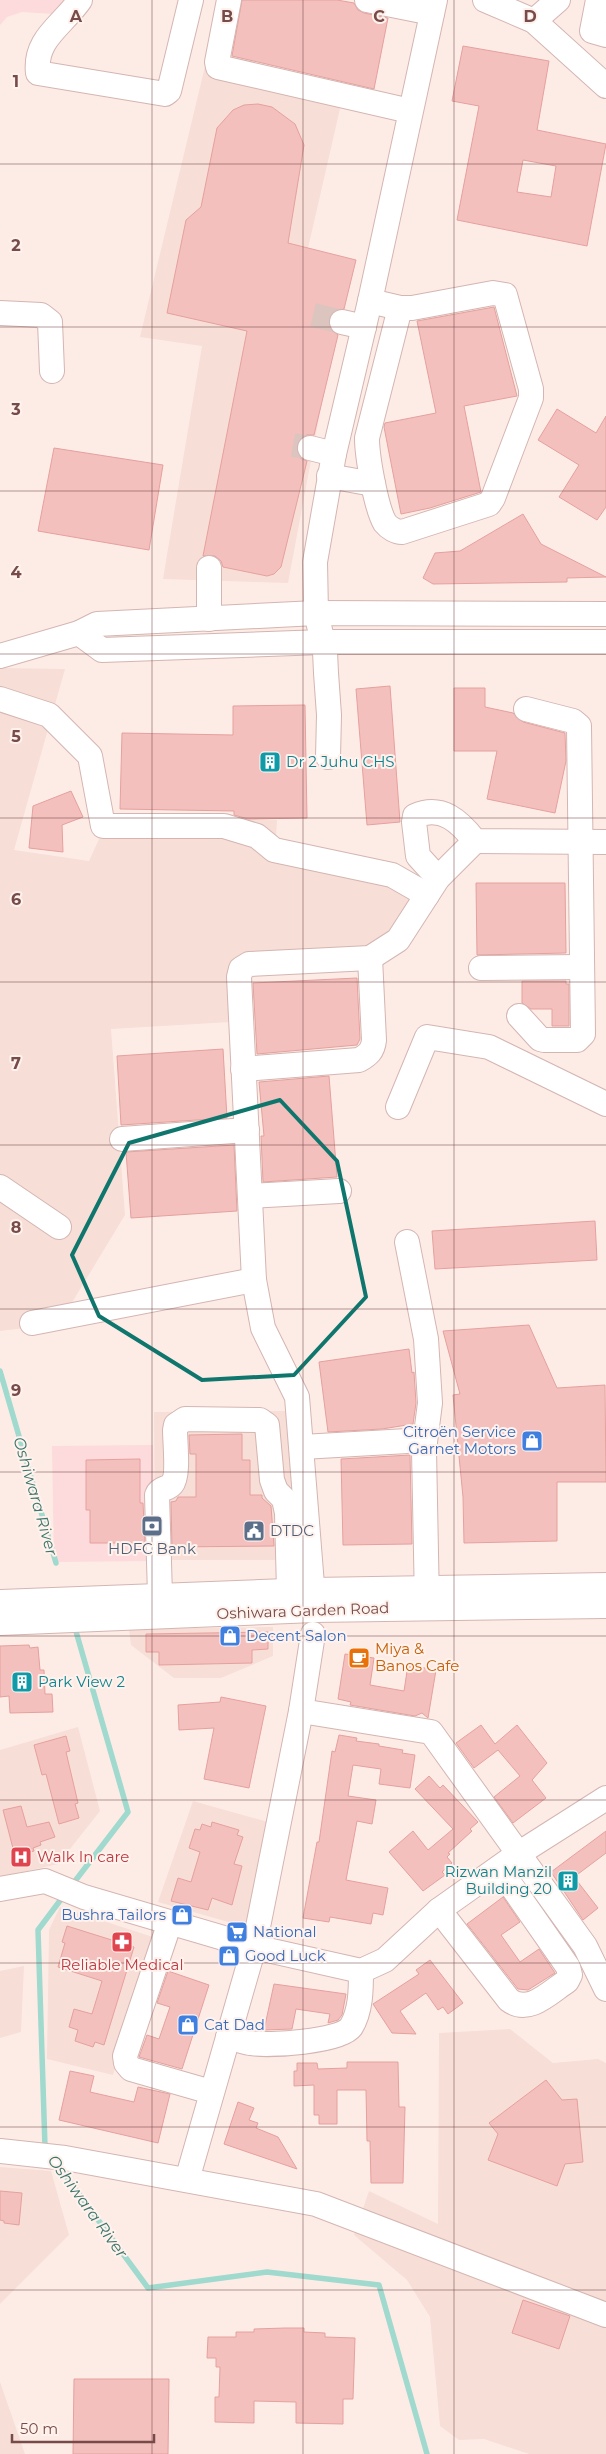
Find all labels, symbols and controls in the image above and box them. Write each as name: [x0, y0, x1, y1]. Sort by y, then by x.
text: A: [69, 7, 83, 26]
text: B: [221, 7, 233, 26]
text: C: [373, 7, 385, 26]
text: D: [523, 7, 537, 26]
text: 1: [13, 72, 19, 91]
text: 2: [11, 236, 21, 255]
text: 3: [10, 400, 21, 419]
text: 4: [10, 563, 22, 582]
text: 5: [11, 727, 21, 746]
building icon: Dr 2 Juhu CHS: [258, 750, 282, 774]
place label: Dr 2 Juhu CHS: [286, 752, 395, 771]
text: 6: [11, 890, 21, 909]
text: 7: [11, 1054, 21, 1073]
text: 8: [11, 1218, 21, 1237]
text: 9: [11, 1381, 21, 1400]
place label: Citroën Service Garnet Motors: [403, 1422, 516, 1458]
shop icon: Citroën Service Garnet Motors: [520, 1429, 544, 1453]
water label: Oshiwara River: [9, 1435, 62, 1558]
bank icon: HDFC Bank: [140, 1514, 164, 1538]
public building icon: DTDC: [242, 1519, 266, 1543]
place label: DTDC: [270, 1521, 314, 1540]
place label: HDFC Bank: [108, 1539, 196, 1558]
street label: Oshiwara Garden Road: [216, 1598, 390, 1623]
shop icon: Decent Salon: [218, 1624, 242, 1648]
place label: Decent Salon: [246, 1626, 347, 1645]
place label: Miya & Banos Cafe: [375, 1639, 459, 1675]
cafe icon: Miya & Banos Cafe: [347, 1646, 371, 1670]
building icon: Park View 2: [10, 1670, 34, 1694]
place label: Park View 2: [38, 1672, 125, 1691]
hospital icon: Walk In care: [9, 1845, 33, 1869]
place label: Walk In care: [37, 1847, 129, 1866]
place label: Rizwan Manzil Building 20: [445, 1862, 552, 1898]
building icon: Rizwan Manzil Building 20: [556, 1869, 580, 1893]
shop icon: Bushra Tailors: [170, 1903, 194, 1927]
place label: Bushra Tailors: [61, 1905, 166, 1924]
supermarket icon: National: [225, 1920, 249, 1944]
place label: National: [253, 1922, 317, 1941]
pharmacy icon: Reliable Medical: [110, 1930, 134, 1954]
shop icon: Good Luck: [217, 1944, 241, 1968]
place label: Good Luck: [245, 1946, 326, 1965]
place label: Reliable Medical: [61, 1955, 183, 1974]
shop icon: Cat Dad: [176, 2013, 200, 2037]
place label: Cat Dad: [204, 2015, 265, 2034]
water label: Oshiwara River: [44, 2151, 132, 2262]
scale bar: [12, 2412, 155, 2444]
text: 50 m: [20, 2419, 58, 2438]

